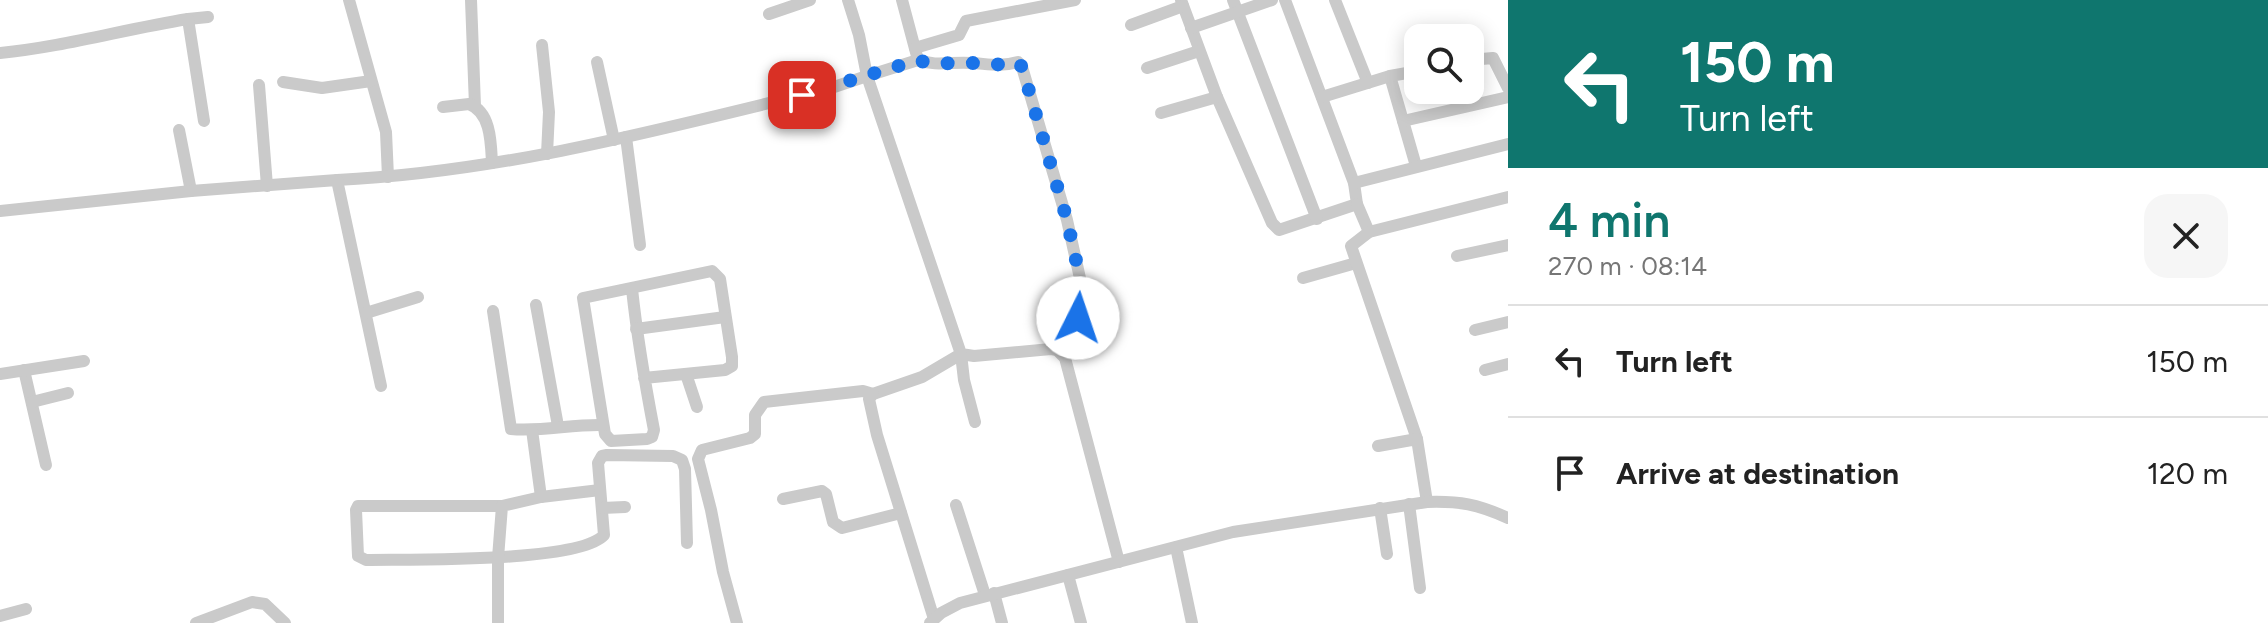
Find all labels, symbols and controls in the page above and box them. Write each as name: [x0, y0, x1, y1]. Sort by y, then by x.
map controls: [1404, 24, 1484, 104]
button: search: [1404, 24, 1484, 104]
text: 150 m: [1680, 29, 1835, 96]
icon: left: [1548, 32, 1652, 136]
pin: [768, 61, 836, 129]
icon: arrive: [780, 73, 824, 117]
text: Turn left: [1680, 97, 1814, 140]
text: 4 min: [1548, 191, 1670, 249]
button: close: [2144, 194, 2228, 278]
text: 270 m · 08:14: [1548, 250, 1707, 282]
position arrow: [1036, 276, 1120, 360]
icon: left: [1548, 339, 1592, 383]
text: Turn left: [1616, 343, 1733, 380]
text: 150 m: [2146, 343, 2228, 380]
icon: arrive: [1548, 451, 1592, 495]
text: Arrive at destination: [1616, 455, 1899, 492]
text: 120 m: [2147, 455, 2228, 492]

